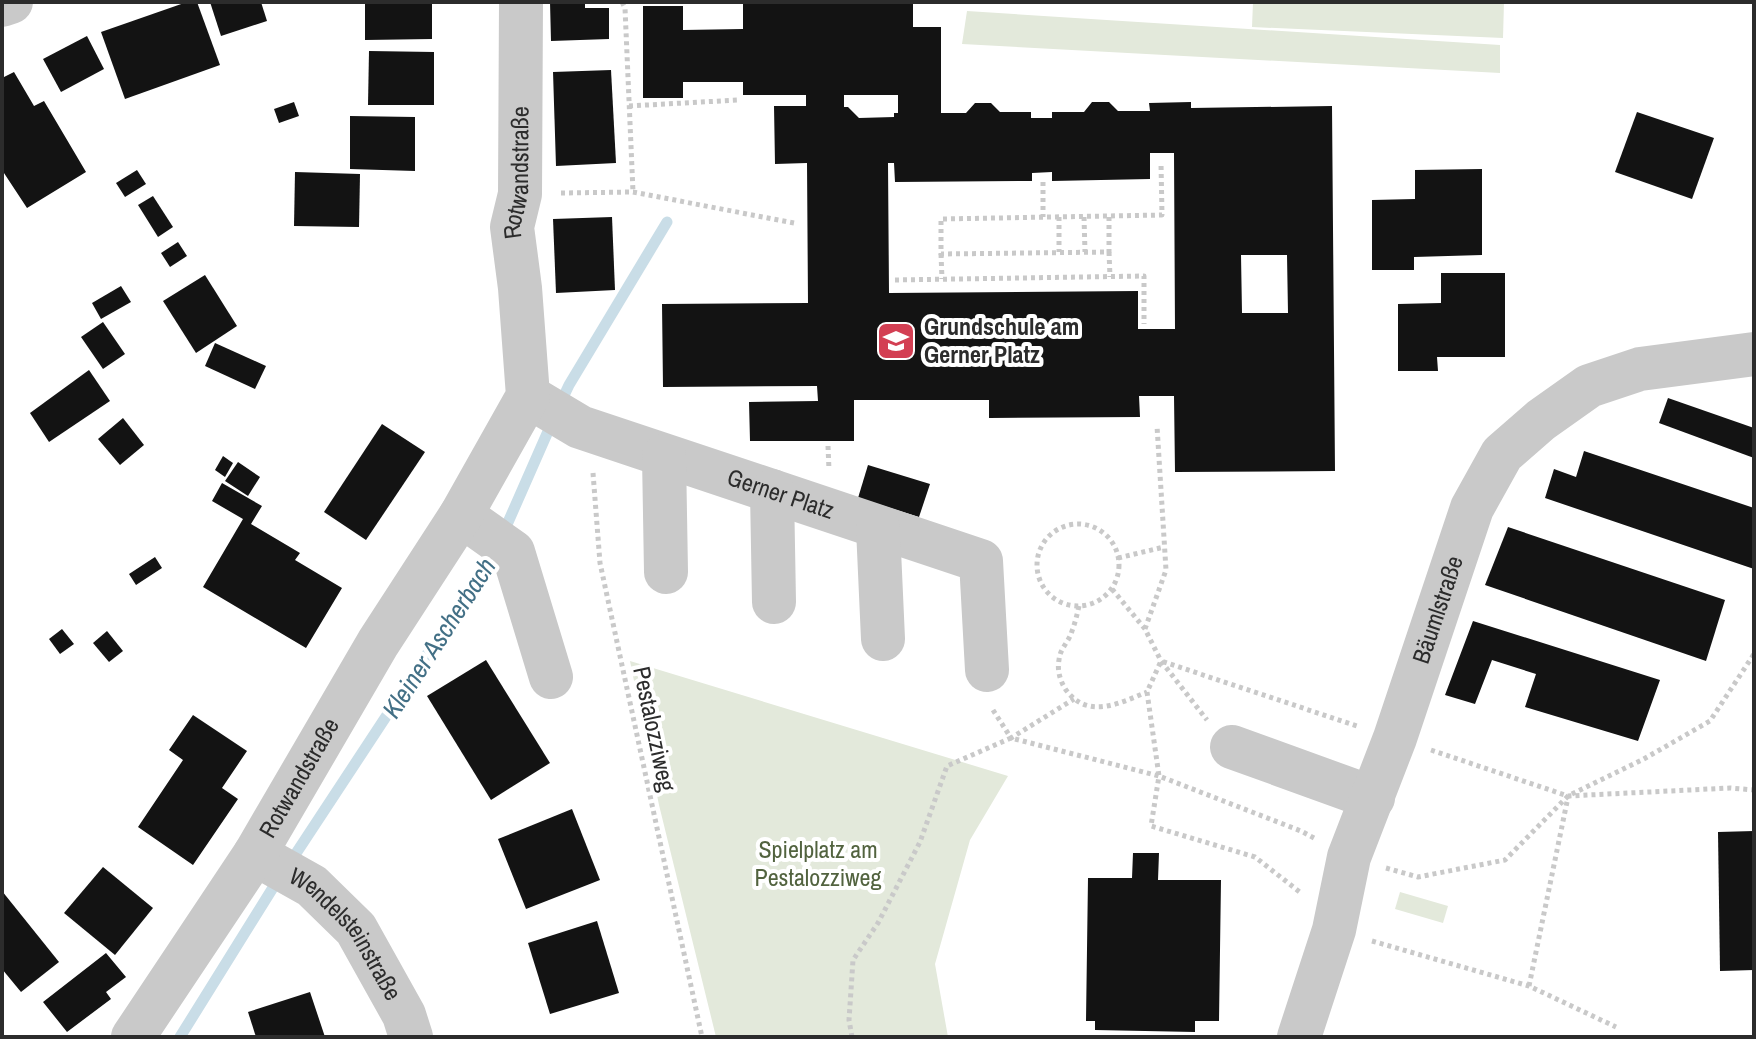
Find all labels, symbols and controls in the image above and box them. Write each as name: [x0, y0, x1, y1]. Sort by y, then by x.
street label: Rotwandstraße: [495, 106, 535, 241]
place label: Grundschule am Gerner Platz: [924, 310, 1079, 370]
school or university icon: Grundschule am Gerner Platz: [875, 320, 917, 362]
street label: Gerner Platz: [723, 460, 839, 526]
water label: Kleiner Ascherbach: [374, 551, 504, 725]
street label: Bäumlstraße: [1404, 551, 1470, 667]
street label: Pestalozziweg: [626, 663, 684, 794]
street label: Rotwandstraße: [251, 712, 346, 843]
park label: Spielplatz am Pestalozziweg: [755, 833, 881, 893]
street label: Wendelsteinstraße: [284, 859, 410, 1006]

